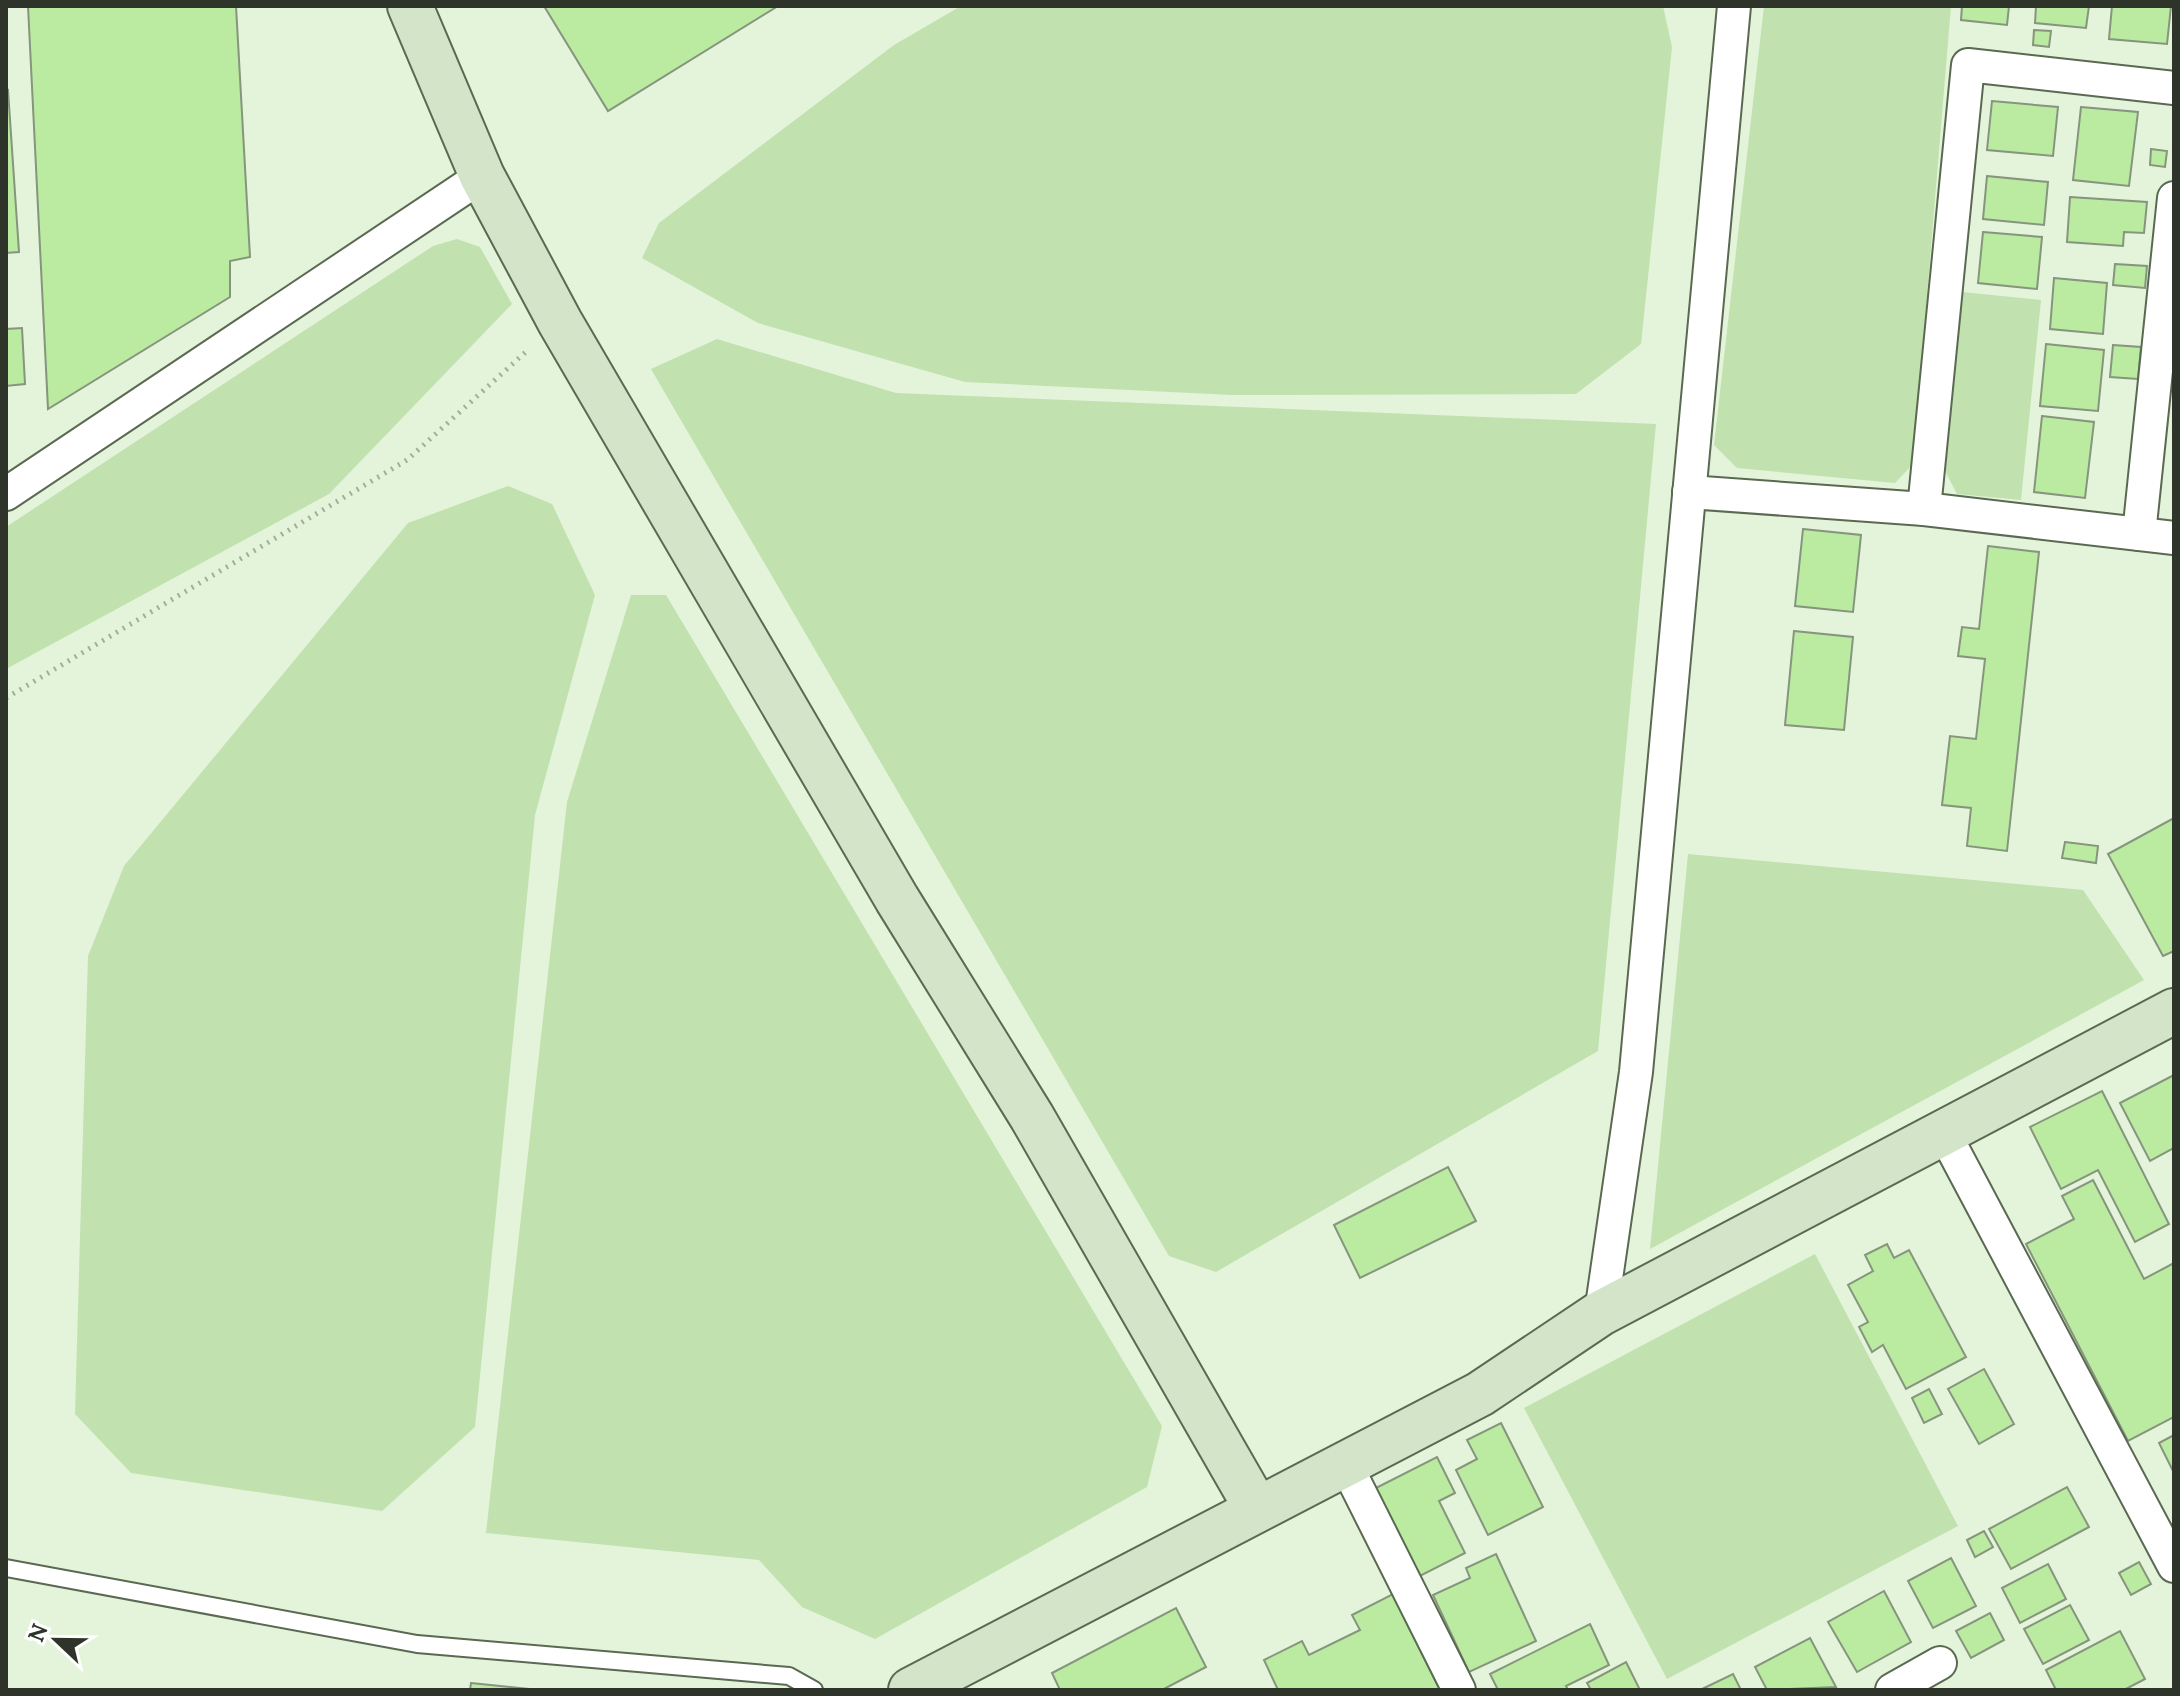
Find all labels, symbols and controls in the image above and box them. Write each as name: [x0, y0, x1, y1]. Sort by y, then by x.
north arrow: [16, 1600, 96, 1680]
text: N: [21, 1619, 54, 1646]

